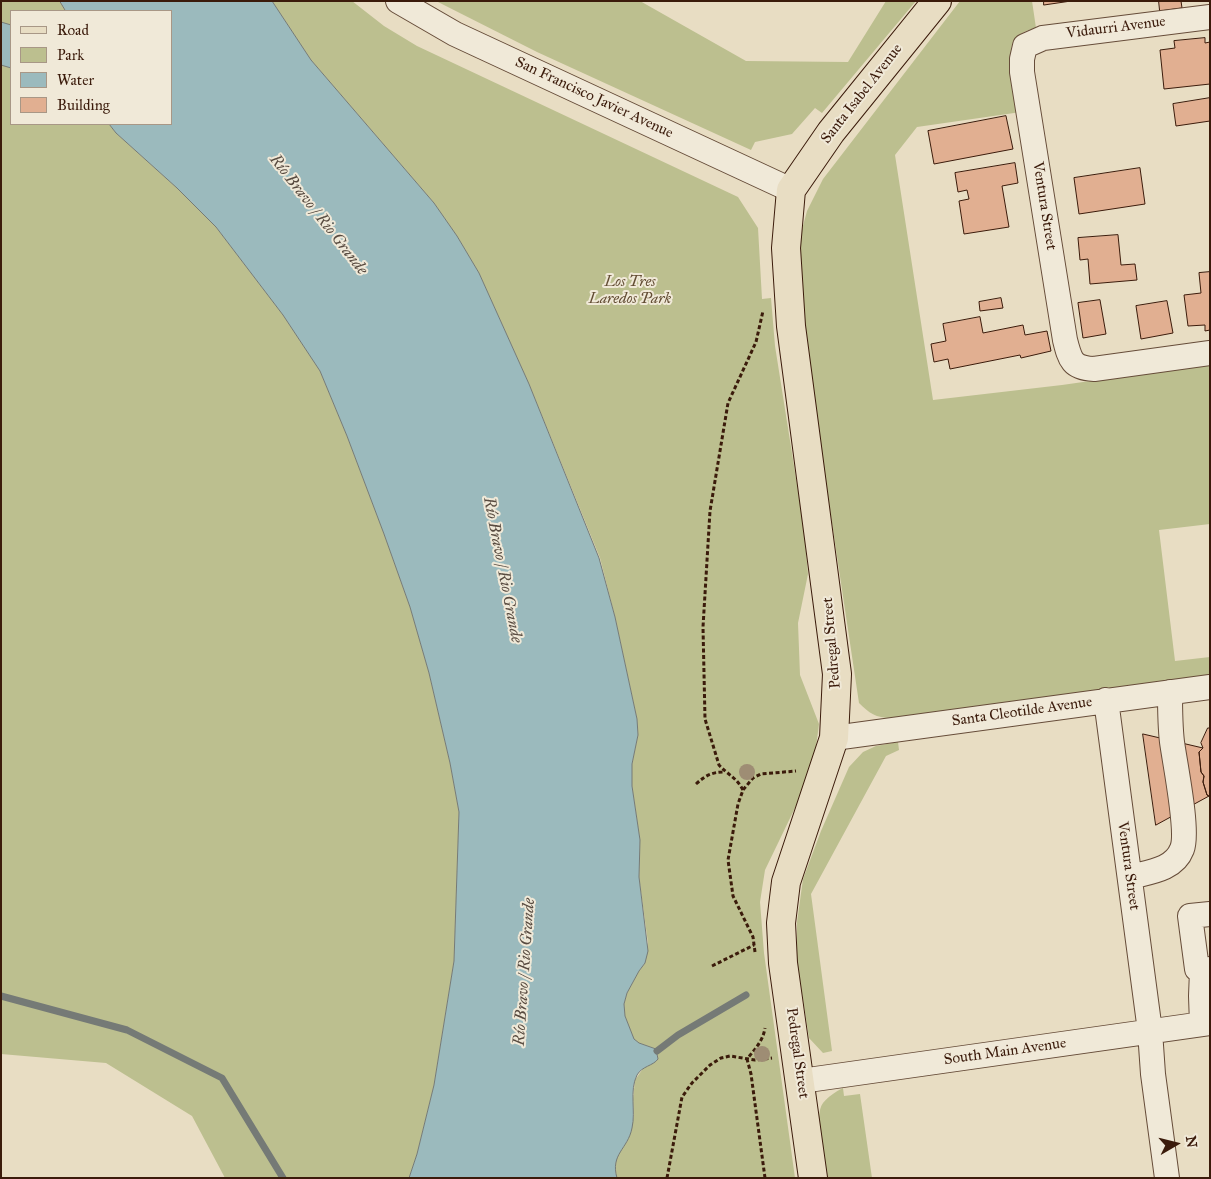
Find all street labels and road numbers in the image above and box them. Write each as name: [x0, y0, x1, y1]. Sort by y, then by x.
street label: Vidaurri Avenue: [1065, 13, 1167, 43]
street label: Santa Isabel Avenue: [817, 40, 907, 148]
street label: San Francisco Javier Avenue: [512, 53, 676, 143]
street label: Ventura Street: [1028, 160, 1060, 252]
street label: Pedregal Street: [819, 597, 845, 689]
street label: Santa Cleotilde Avenue: [951, 693, 1093, 731]
street label: Ventura Street: [1113, 820, 1143, 912]
street label: Pedregal Street: [782, 1006, 812, 1100]
street label: South Main Avenue: [943, 1034, 1067, 1070]

